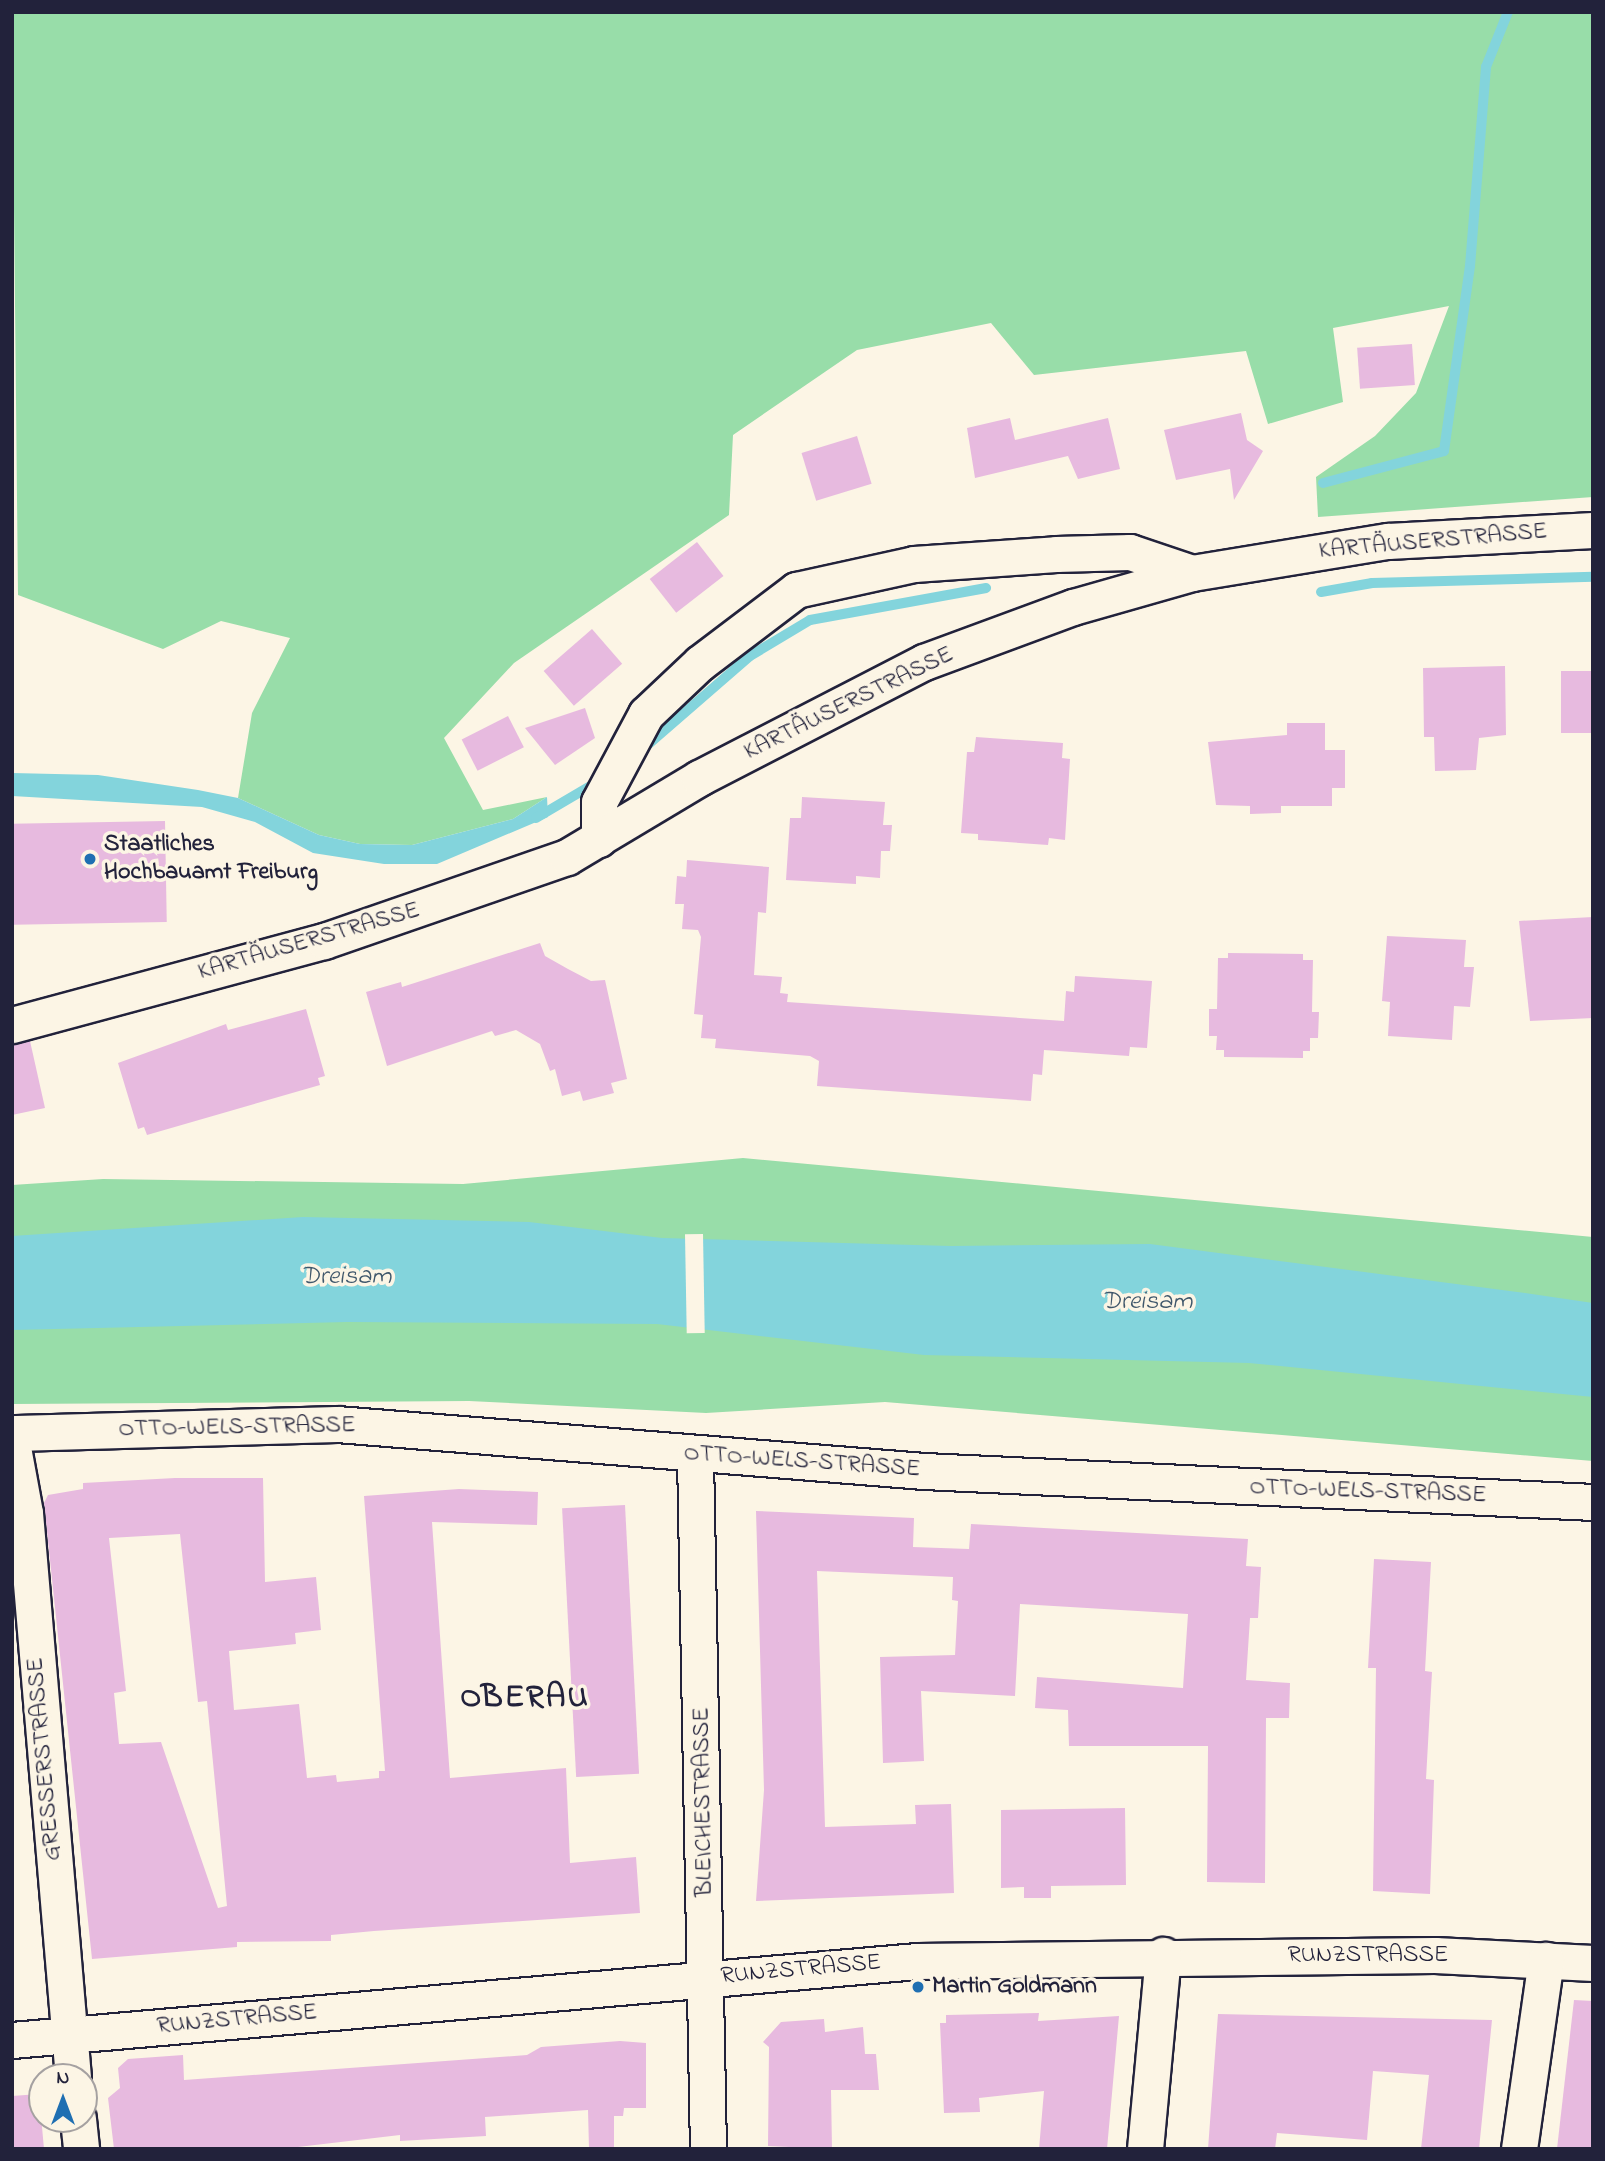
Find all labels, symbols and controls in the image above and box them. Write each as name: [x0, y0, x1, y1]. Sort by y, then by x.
street label: KARTÄUSERSTRASSE: [1318, 518, 1548, 566]
street label: KARTÄUSERSTRASSE: [740, 641, 958, 767]
place label: Staatliches Hochbauamt Freiburg: [104, 831, 318, 887]
marker: Staatliches Hochbauamt Freiburg: [82, 851, 98, 867]
street label: KARTÄUSERSTRASSE: [195, 897, 423, 987]
water label: Dreisam: [301, 1262, 391, 1294]
water label: Dreisam: [1102, 1287, 1192, 1319]
street label: OTTO-WELS-STRASSE: [118, 1412, 356, 1444]
street label: OTTO-WELS-STRASSE: [683, 1439, 921, 1485]
street label: OTTO-WELS-STRASSE: [1249, 1473, 1487, 1511]
street label: GRESSERSTRASSE: [22, 1656, 68, 1862]
district label: OBERAU: [461, 1680, 589, 1718]
street label: BLEICHESTRASSE: [688, 1707, 720, 1897]
street label: RUNZSTRASSE: [1288, 1942, 1448, 1970]
street label: RUNZSTRASSE: [720, 1949, 882, 1991]
place label: Martin Goldmann: [932, 1973, 1097, 2001]
marker: Martin Goldmann: [910, 1979, 926, 1995]
street label: RUNZSTRASSE: [156, 1999, 318, 2041]
north arrow: [28, 2063, 98, 2133]
text: N: [57, 2065, 69, 2092]

